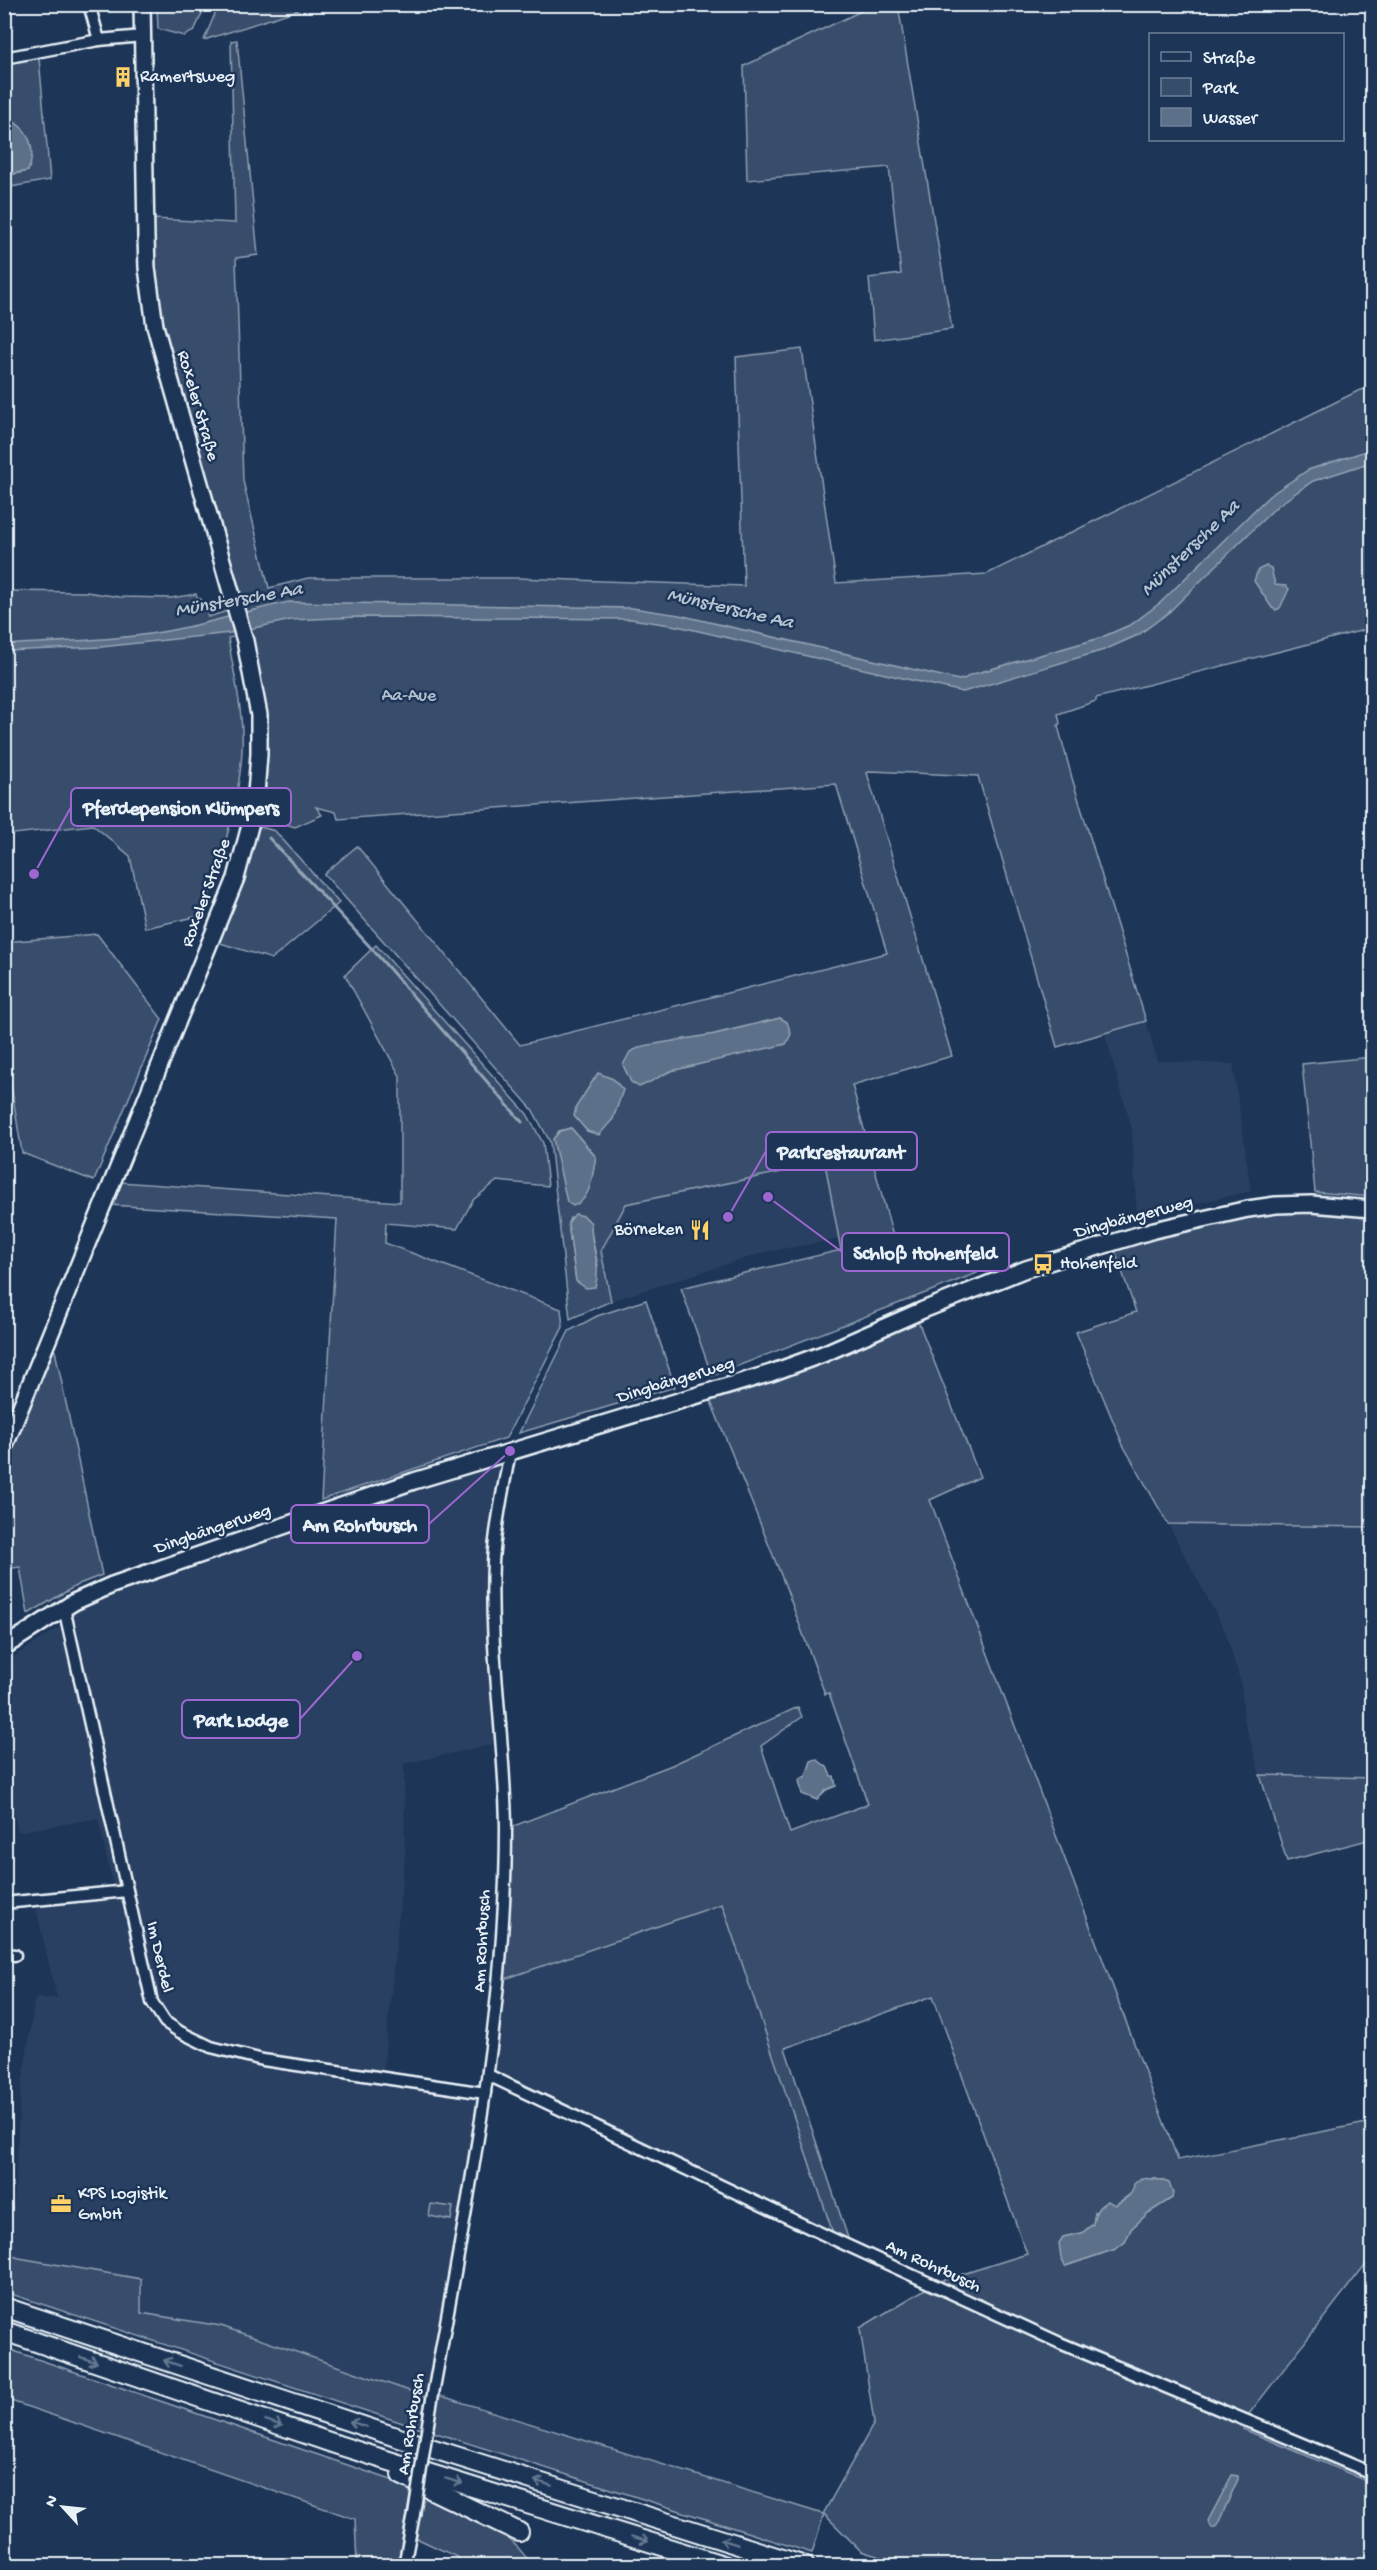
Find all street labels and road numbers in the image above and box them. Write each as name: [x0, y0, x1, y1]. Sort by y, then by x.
street label: Roxeler Straße: [171, 348, 223, 464]
street label: Roxeler Straße: [178, 835, 237, 950]
street label: Dingbängerweg: [1071, 1192, 1196, 1244]
street label: Dingbängerweg: [614, 1353, 737, 1409]
street label: Dingbängerweg: [151, 1500, 274, 1560]
street label: Am Rohrbusch: [470, 1889, 496, 1993]
street label: Im Derdel: [141, 1919, 177, 1995]
street label: Am Rohrbusch: [882, 2236, 984, 2298]
street label: Am Rohrbusch: [394, 2371, 430, 2476]

